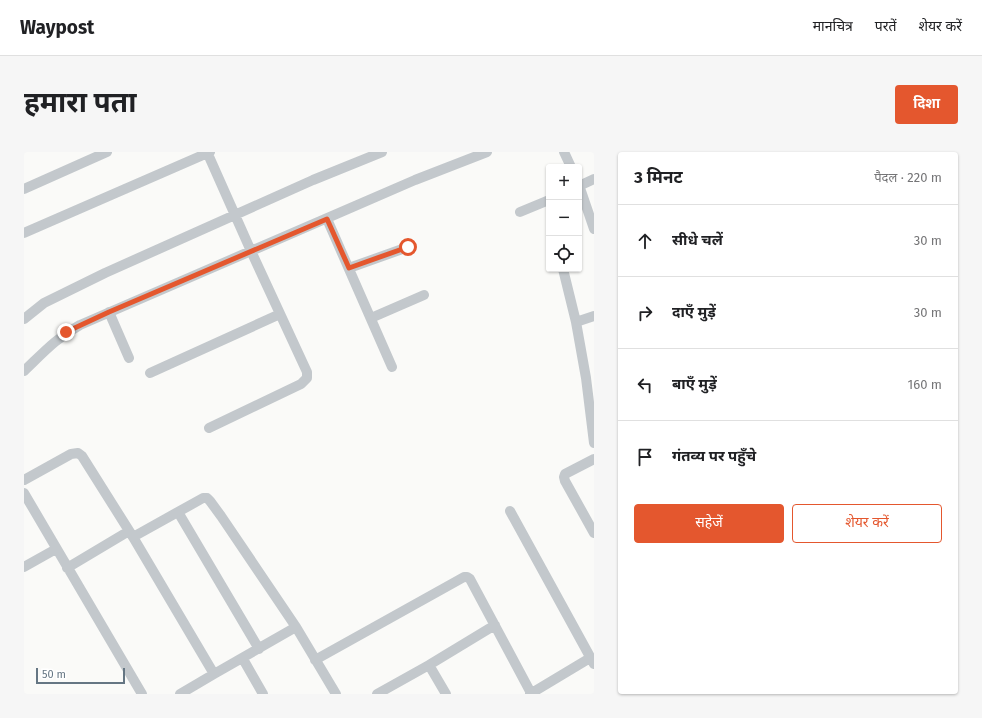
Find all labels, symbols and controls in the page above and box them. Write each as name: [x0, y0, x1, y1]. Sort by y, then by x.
text: Waypost: [20, 16, 94, 39]
text: मानचित्र: [813, 18, 853, 35]
text: परतें: [875, 18, 896, 35]
text: शेयर करें: [918, 18, 962, 35]
button: दिशा: [895, 85, 958, 124]
text: हमारा पता: [24, 86, 136, 119]
map controls: [546, 164, 582, 272]
button: +: [546, 164, 582, 200]
text: 3 मिनट: [634, 167, 683, 188]
text: पैदल · 220 m: [874, 170, 942, 185]
button: −: [546, 200, 582, 236]
icon: ahead: [634, 230, 656, 252]
text: सीधे चलें: [672, 231, 723, 249]
text: 30 m: [914, 233, 942, 248]
button: locate: [546, 236, 582, 272]
route start: [399, 238, 417, 256]
icon: right: [634, 302, 656, 324]
text: दाएँ मुड़ें: [672, 303, 716, 321]
text: 30 m: [914, 305, 942, 320]
route end: [57, 323, 75, 341]
icon: left: [634, 374, 656, 396]
text: बाएँ मुड़ें: [672, 375, 717, 393]
text: 160 m: [908, 377, 942, 392]
icon: arrive: [634, 446, 656, 468]
text: गंतव्य पर पहुँचे: [672, 447, 756, 465]
button: सहेजें: [634, 504, 784, 543]
button: शेयर करें: [792, 504, 942, 543]
scale bar: [36, 666, 125, 685]
text: 50 m: [42, 668, 66, 681]

